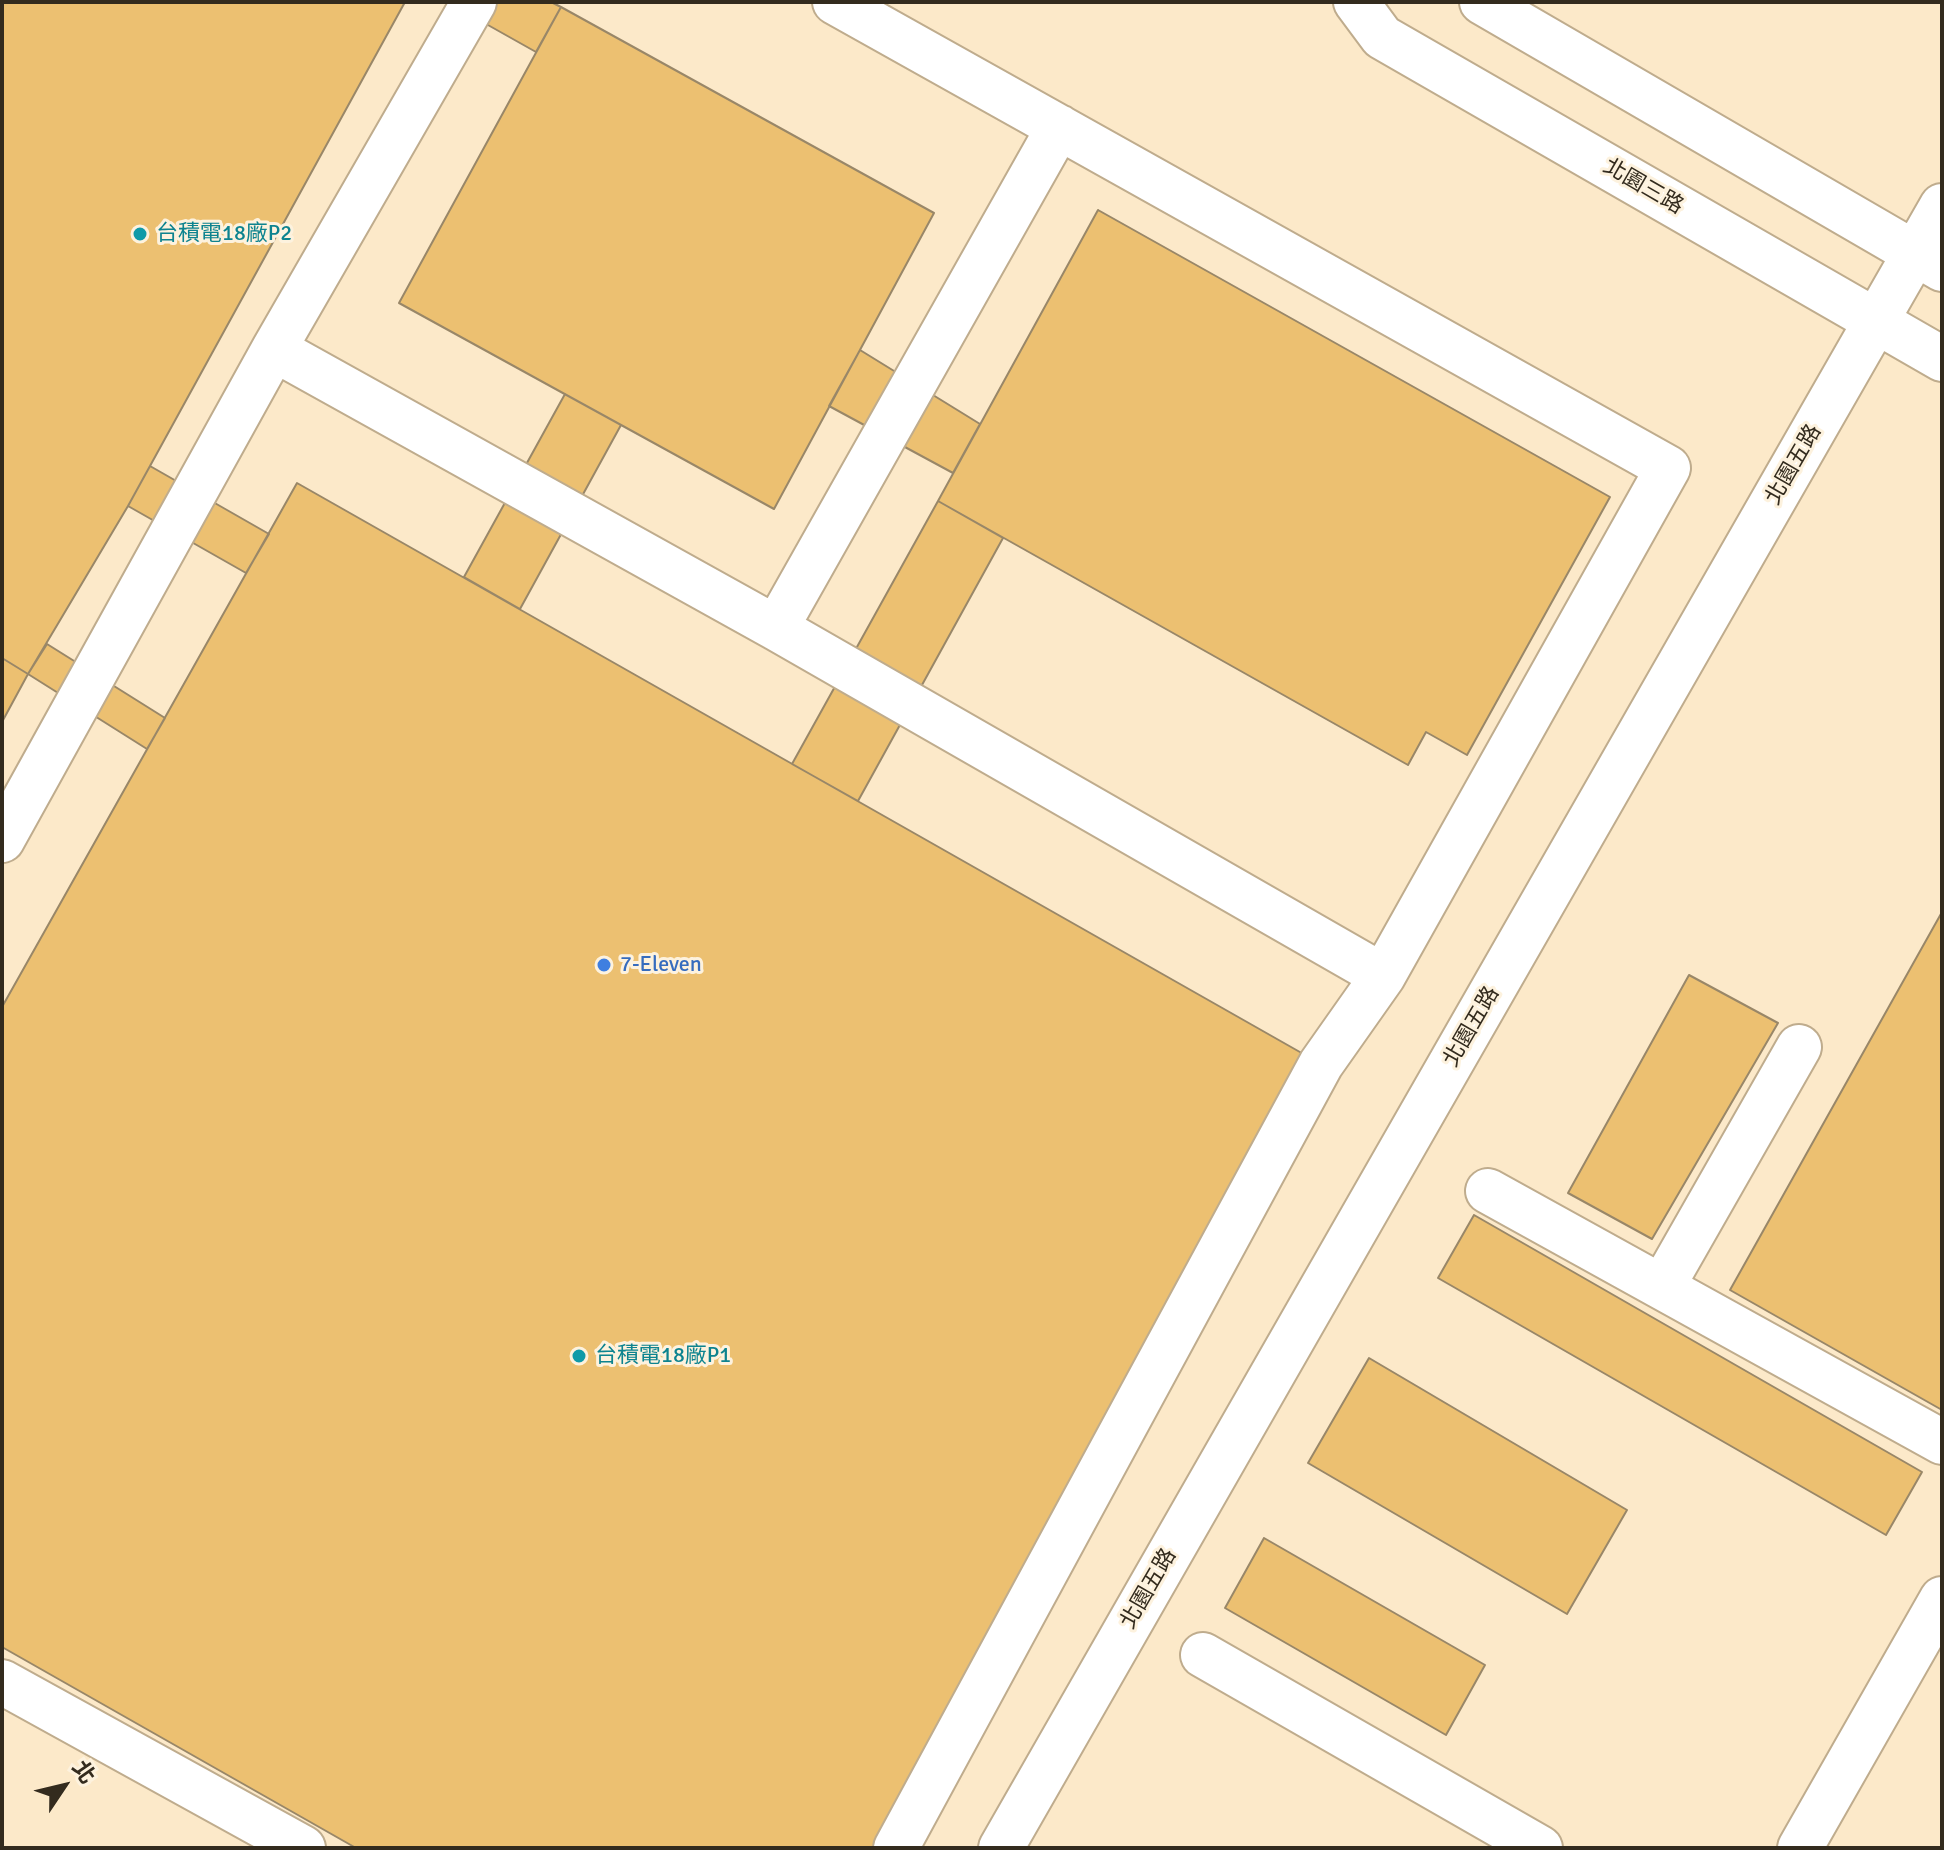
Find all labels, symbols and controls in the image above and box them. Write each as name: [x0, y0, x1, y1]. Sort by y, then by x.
street label: 北園三路: [1598, 154, 1688, 220]
place label: 台積電18廠P2: [156, 221, 292, 247]
marker: 台積電18廠P2: [131, 225, 149, 243]
street label: 北園五路: [1761, 420, 1827, 510]
place label: 7-Eleven: [620, 952, 702, 978]
marker: 7-Eleven: [595, 956, 613, 974]
street label: 北園五路: [1439, 982, 1505, 1072]
place label: 台積電18廠P1: [595, 1343, 731, 1369]
marker: 台積電18廠P1: [570, 1347, 588, 1365]
street label: 北園五路: [1116, 1544, 1182, 1634]
north arrow: [24, 1746, 104, 1826]
text: 北: [67, 1755, 101, 1789]

